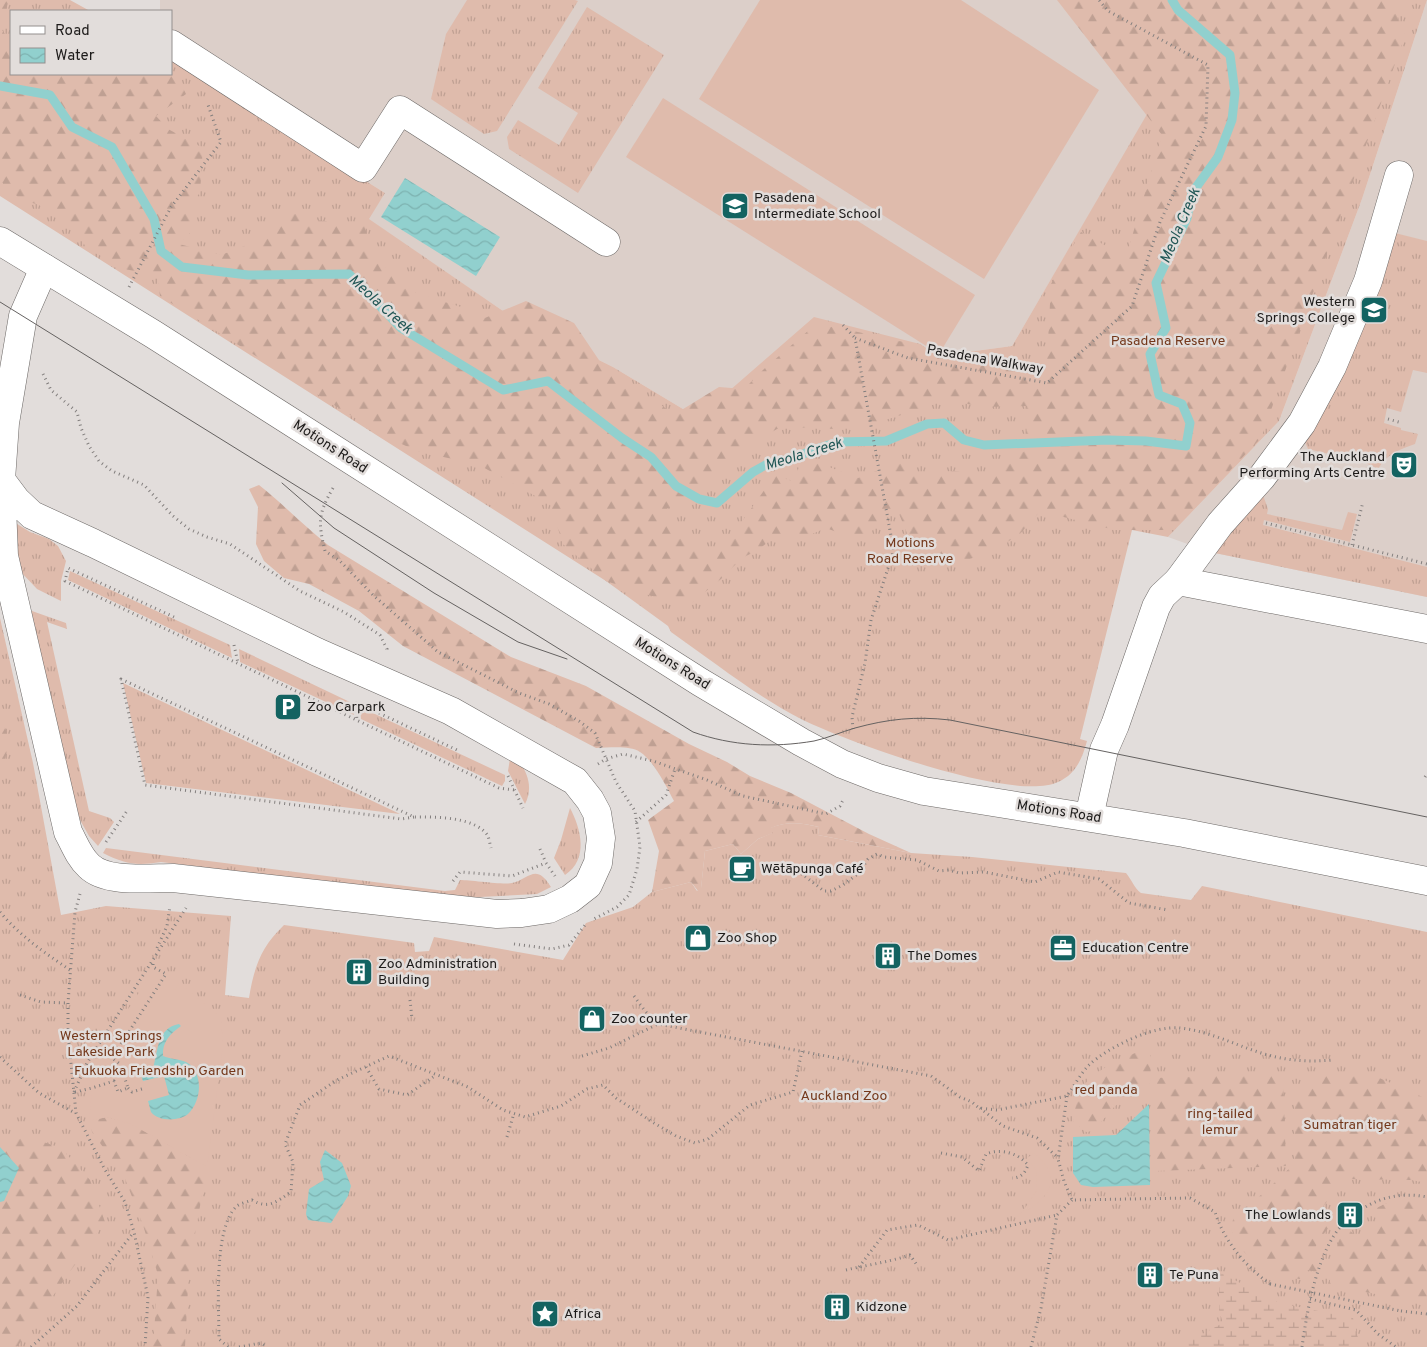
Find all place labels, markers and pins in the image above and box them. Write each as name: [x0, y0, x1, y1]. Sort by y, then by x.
place label: Pasadena Intermediate School: [754, 190, 881, 223]
school or university icon: Pasadena Intermediate School: [720, 191, 750, 221]
place label: Western Springs College: [1257, 294, 1355, 327]
school or university icon: Western Springs College: [1359, 295, 1389, 325]
place label: The Auckland Performing Arts Centre: [1239, 449, 1385, 482]
theatre icon: The Auckland Performing Arts Centre: [1389, 450, 1419, 480]
parking icon: Zoo Carpark: [273, 692, 303, 722]
place label: Zoo Carpark: [307, 699, 385, 716]
cafe icon: Wētāpunga Café: [727, 854, 757, 884]
place label: Wētāpunga Café: [761, 861, 863, 878]
shop icon: Zoo Shop: [683, 923, 713, 953]
place label: Zoo Shop: [717, 930, 777, 947]
office icon: Education Centre: [1048, 933, 1078, 963]
place label: Education Centre: [1082, 940, 1189, 957]
building icon: The Domes: [873, 941, 903, 971]
place label: The Domes: [907, 948, 977, 965]
place label: Zoo Administration Building: [378, 956, 497, 989]
building icon: Zoo Administration Building: [344, 957, 374, 987]
shop icon: Zoo counter: [577, 1004, 607, 1034]
place label: Zoo counter: [611, 1011, 688, 1028]
building icon: The Lowlands: [1335, 1200, 1365, 1230]
place label: The Lowlands: [1245, 1207, 1331, 1224]
building icon: Te Puna: [1135, 1260, 1165, 1290]
place label: Te Puna: [1169, 1267, 1219, 1284]
building icon: Kidzone: [822, 1292, 852, 1322]
place icon: Africa: [530, 1299, 560, 1329]
place label: Kidzone: [856, 1299, 907, 1316]
place label: Africa: [564, 1306, 601, 1323]

